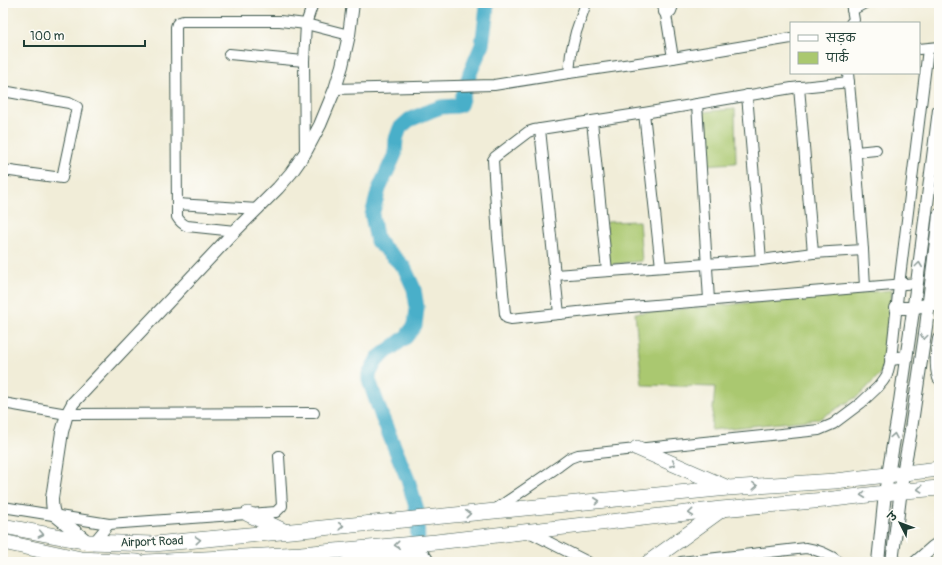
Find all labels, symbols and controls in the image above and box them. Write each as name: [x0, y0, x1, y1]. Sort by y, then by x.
scale bar: [24, 22, 145, 48]
legend: [790, 22, 920, 74]
text: 100 m: [30, 29, 65, 44]
text: सड़क: [825, 31, 857, 46]
text: पार्क: [825, 48, 850, 66]
one-way arrow: [914, 262, 923, 269]
one-way arrow: [920, 334, 929, 340]
one-way arrow: [890, 433, 898, 439]
one-way arrow: [669, 459, 676, 467]
one-way arrow: [752, 482, 758, 491]
one-way arrow: [917, 485, 923, 494]
one-way arrow: [859, 491, 866, 500]
one-way arrow: [594, 497, 600, 506]
north arrow: [880, 503, 920, 543]
one-way arrow: [688, 508, 694, 517]
text: उ: [885, 508, 901, 524]
one-way arrow: [465, 510, 471, 519]
one-way arrow: [338, 522, 344, 531]
one-way arrow: [38, 529, 44, 538]
street label: Airport Road: [120, 533, 184, 551]
one-way arrow: [195, 535, 201, 544]
one-way arrow: [394, 540, 400, 549]

